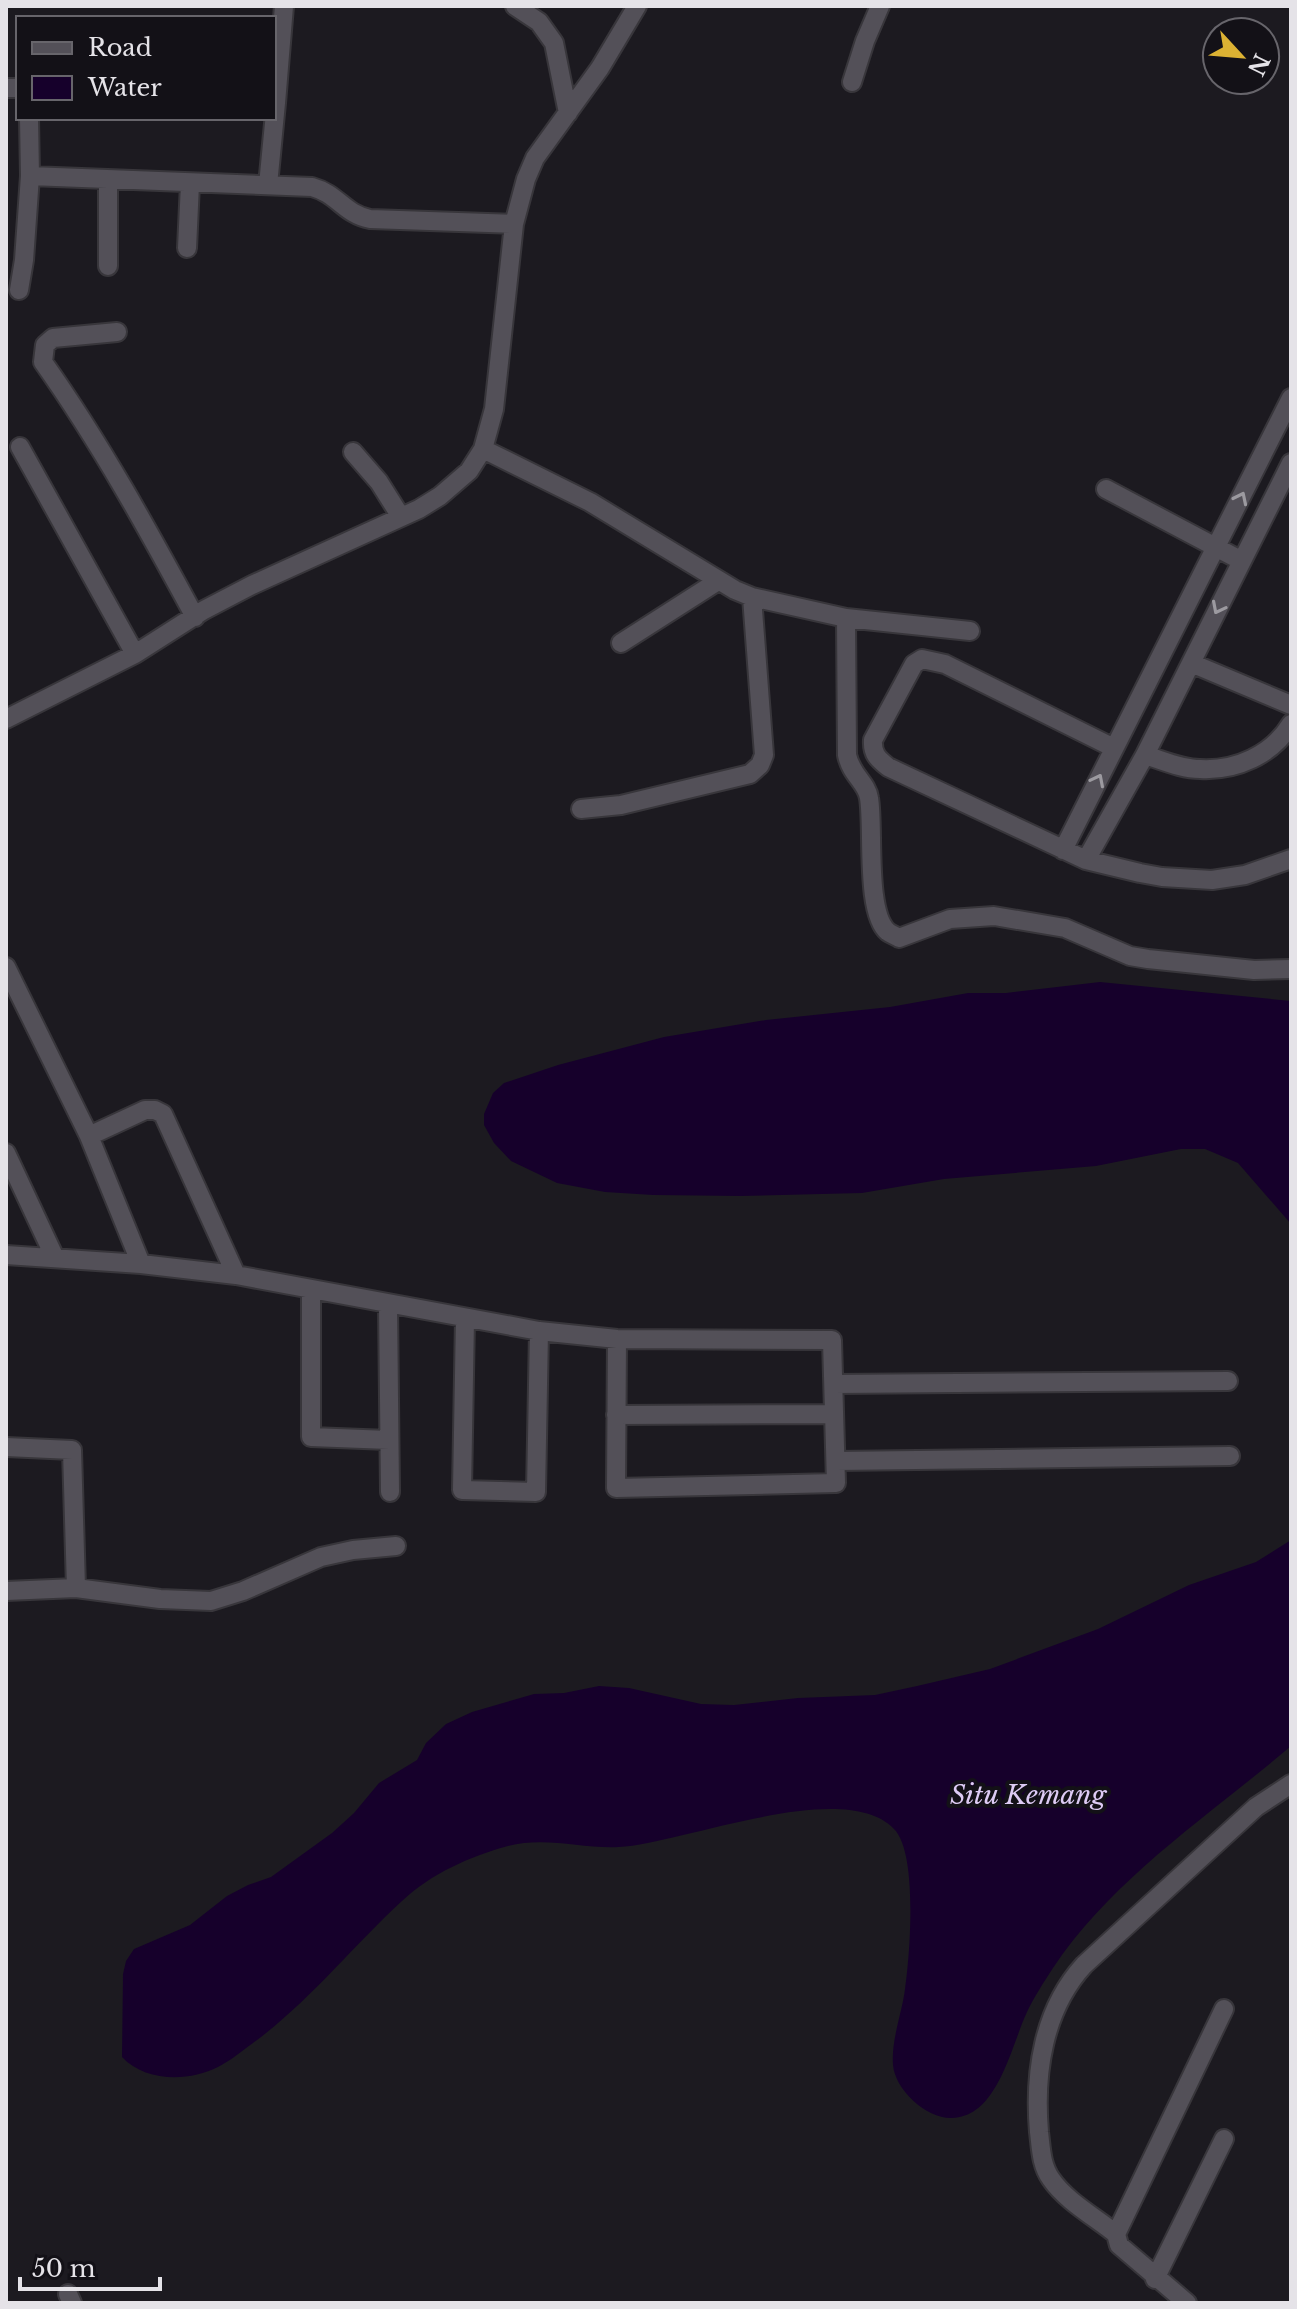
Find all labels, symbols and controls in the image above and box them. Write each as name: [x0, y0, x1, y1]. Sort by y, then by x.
legend: [16, 16, 276, 120]
north arrow: [1201, 16, 1281, 96]
text: Road: [88, 33, 152, 62]
text: N: [1242, 49, 1275, 80]
text: Water: [87, 73, 162, 102]
one-way arrow: [1231, 492, 1247, 507]
one-way arrow: [1213, 599, 1228, 614]
one-way arrow: [1088, 774, 1104, 789]
water label: Situ Kemang: [950, 1779, 1108, 1811]
scale bar: [20, 2241, 160, 2291]
text: 50 m: [32, 2254, 96, 2283]

